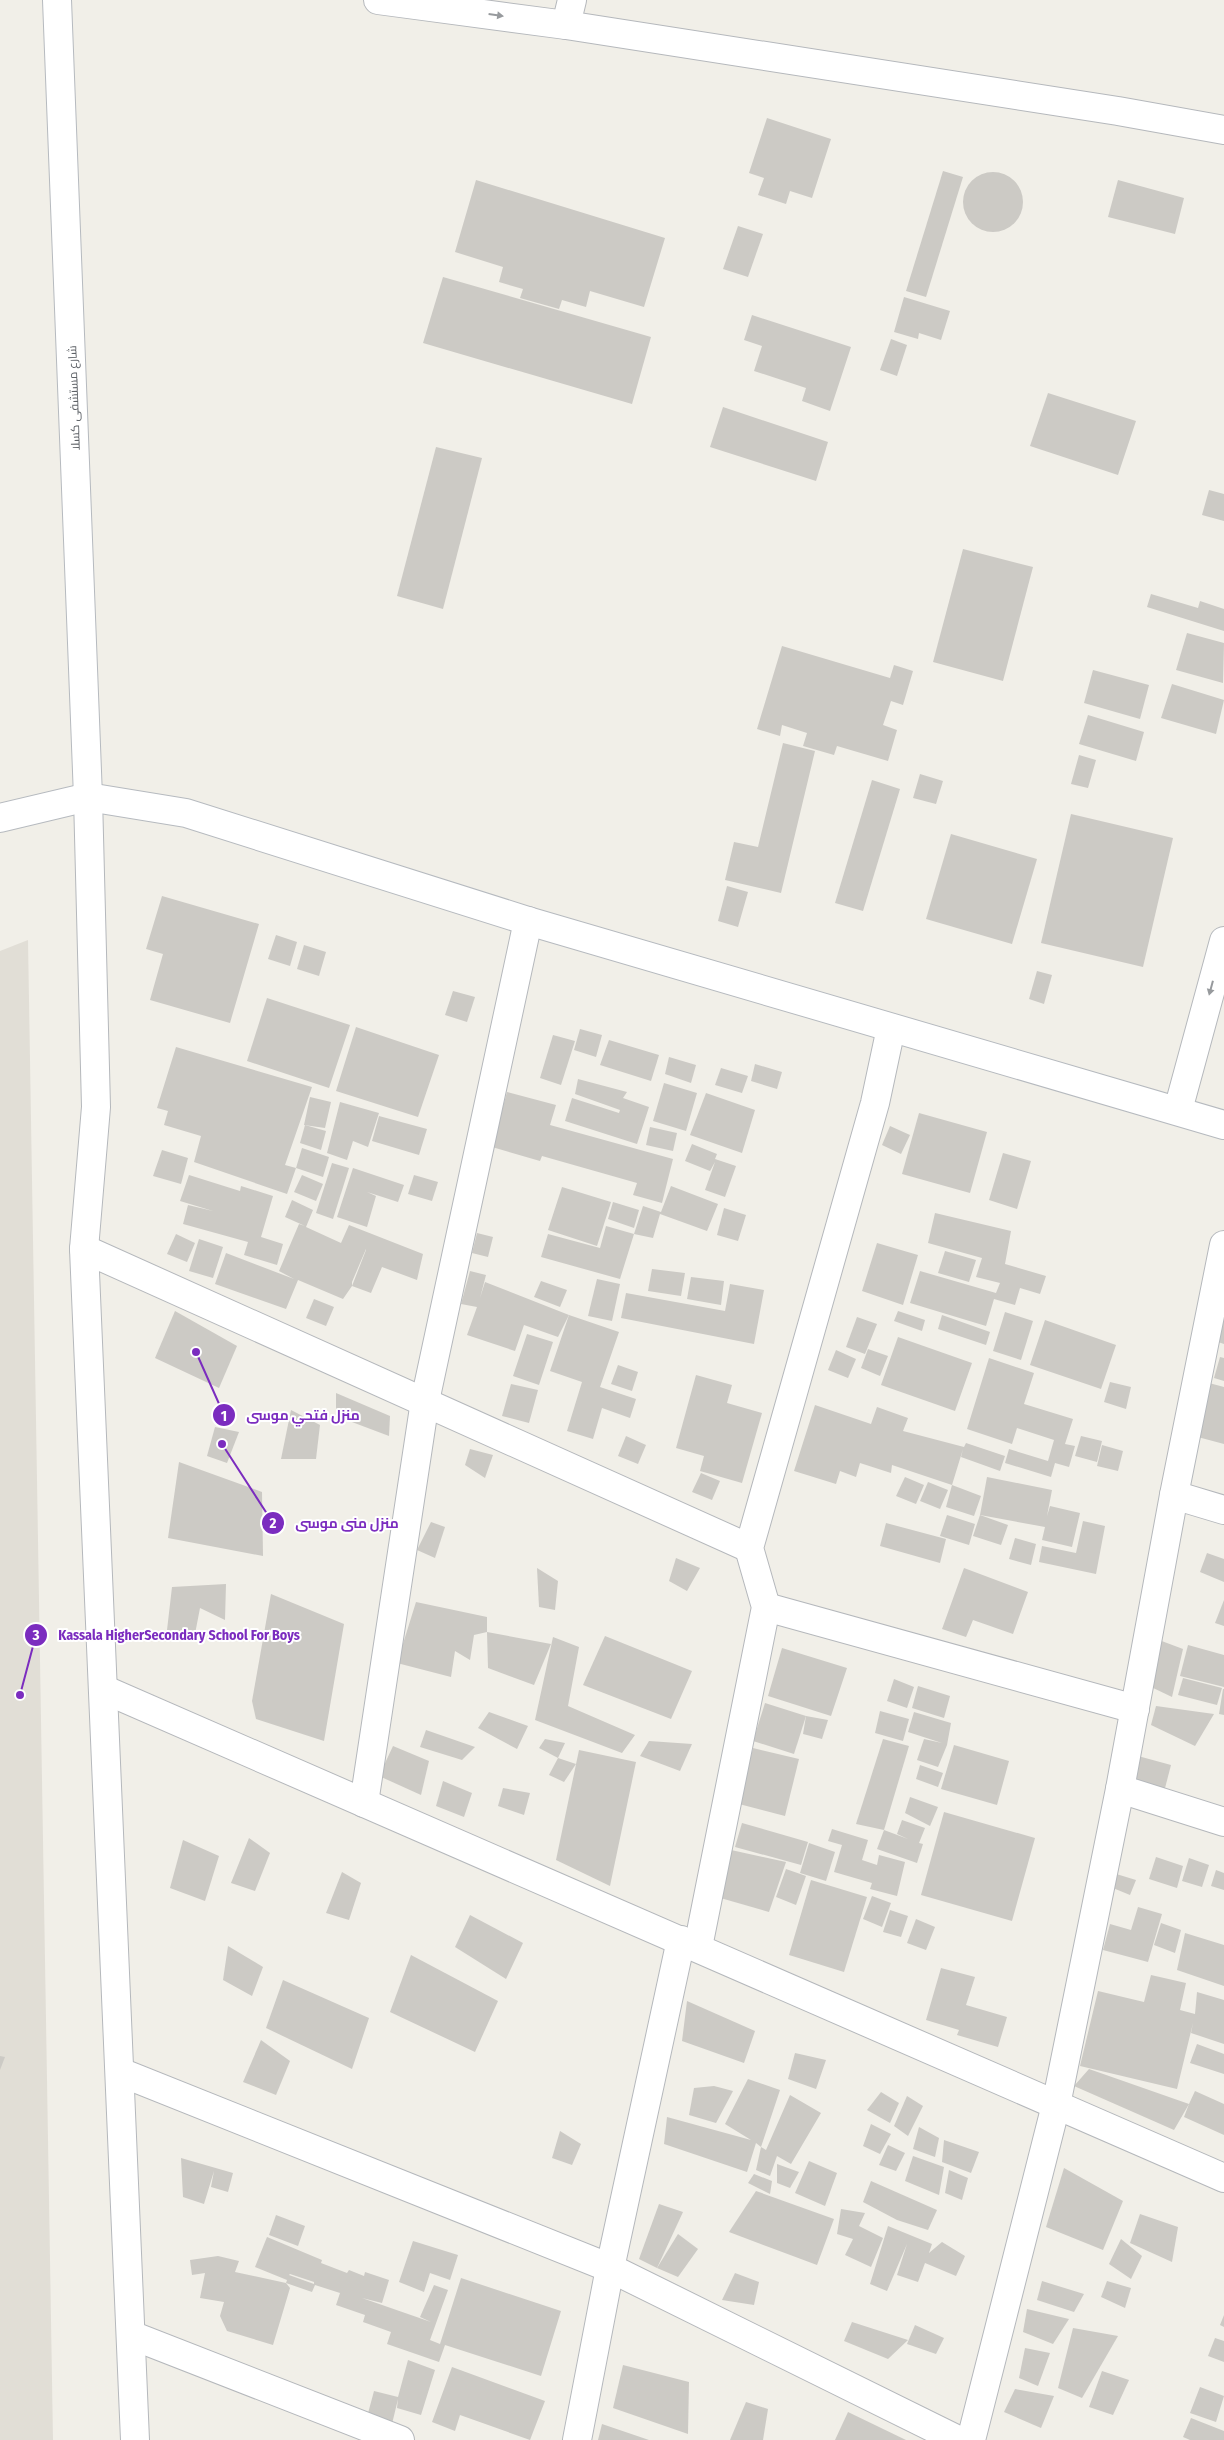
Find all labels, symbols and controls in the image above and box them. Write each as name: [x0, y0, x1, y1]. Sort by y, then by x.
one-way arrow: [488, 12, 504, 20]
street label: شارع مستشفى كسلا: [65, 345, 84, 451]
one-way arrow: [1206, 981, 1214, 996]
callout: منزل فتحي موسى: [211, 1401, 370, 1430]
text: 1: [221, 1407, 227, 1425]
text: منزل فتحي موسى: [246, 1407, 360, 1427]
callout: منزل منى موسى: [260, 1508, 409, 1537]
text: 2: [269, 1514, 277, 1532]
text: منزل منى موسى: [295, 1515, 399, 1532]
callout: Kassala HigherSecondary School For Boys: [23, 1620, 310, 1649]
text: 3: [31, 1626, 40, 1644]
text: Kassala HigherSecondary School For Boys: [58, 1627, 300, 1644]

